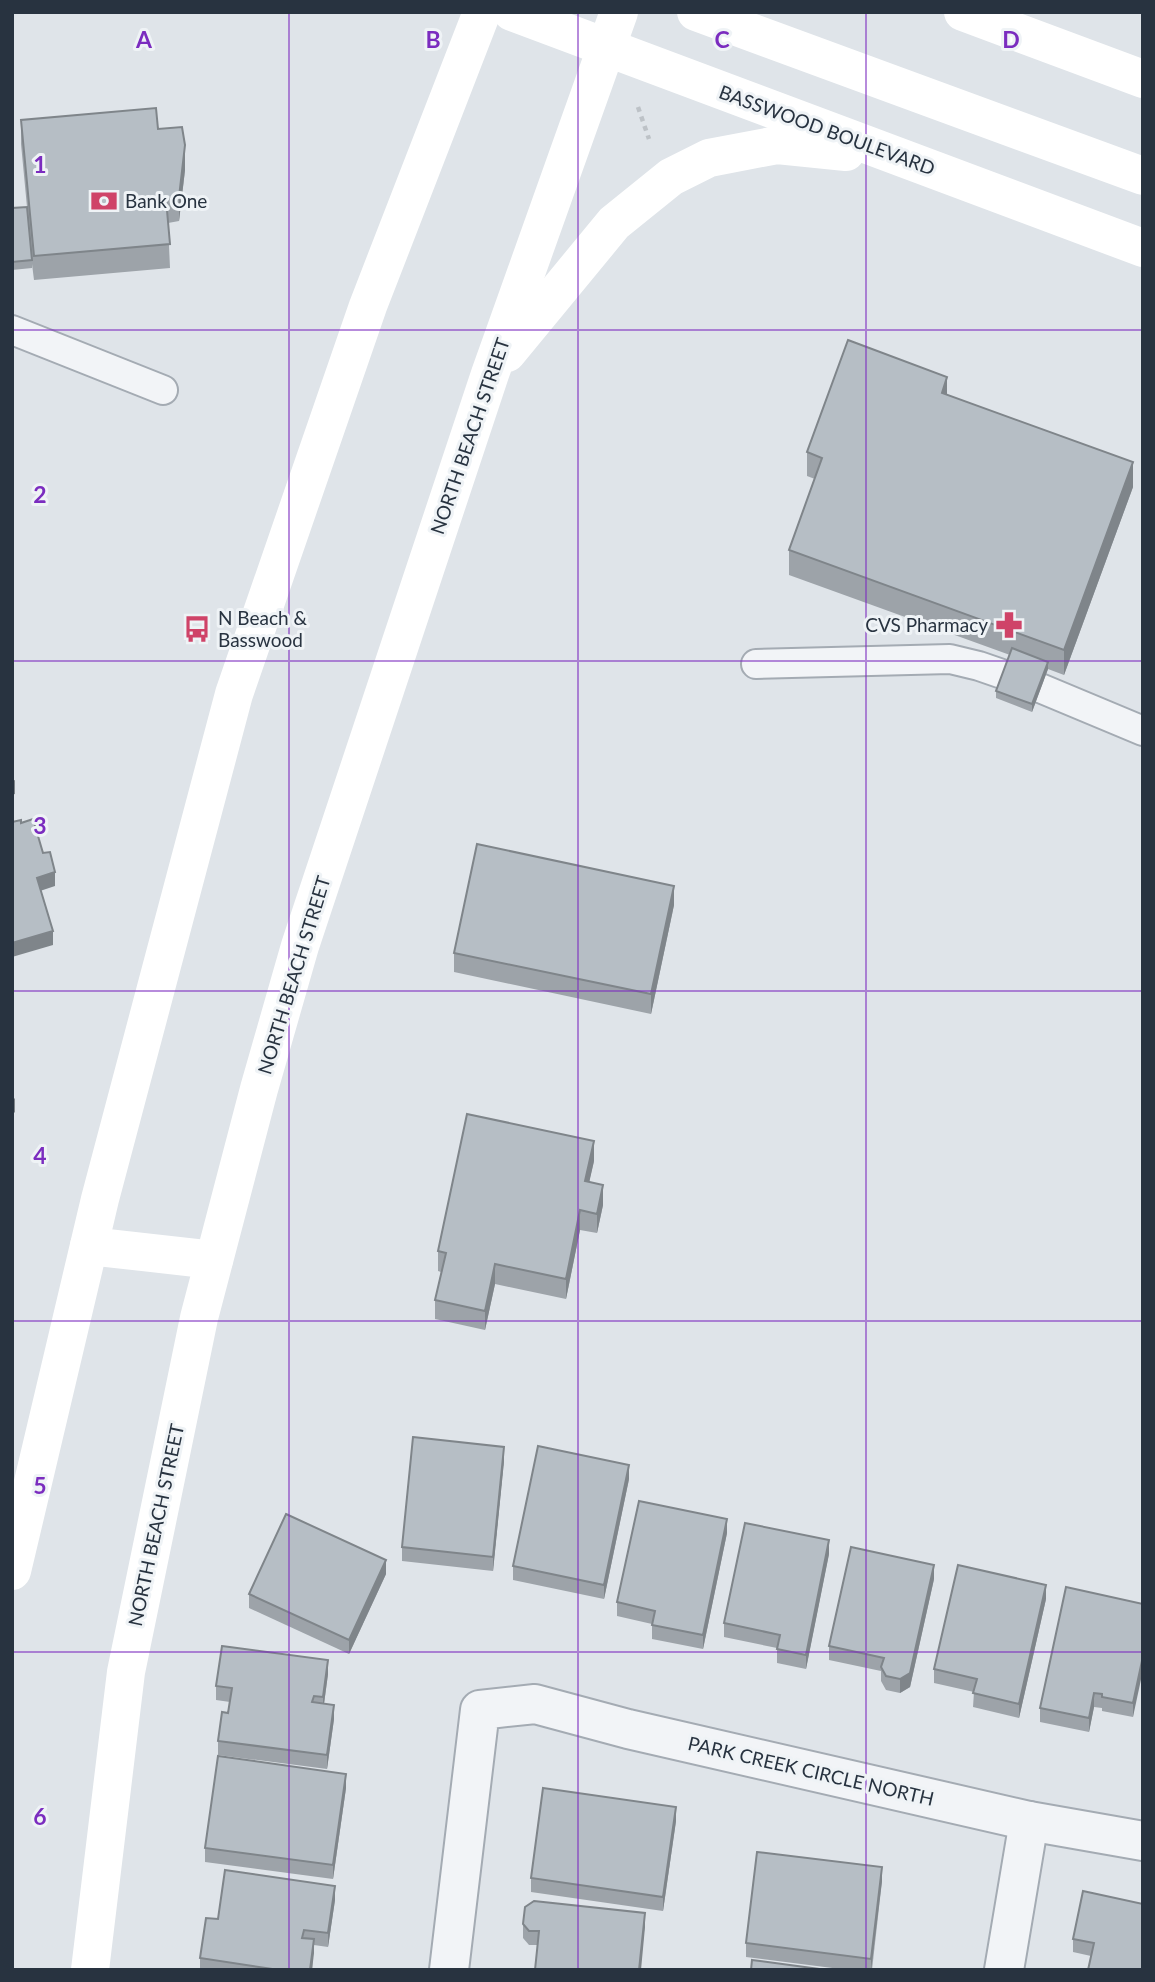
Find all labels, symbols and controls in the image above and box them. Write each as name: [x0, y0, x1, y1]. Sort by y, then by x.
text: A: [135, 25, 153, 53]
text: B: [425, 25, 441, 53]
text: C: [714, 25, 730, 53]
text: D: [1002, 25, 1020, 53]
street label: BASSWOOD BOULEVARD: [716, 80, 938, 179]
text: 1: [33, 150, 47, 178]
bank icon: Bank One: [89, 186, 119, 216]
place label: Bank One: [125, 189, 207, 212]
street label: NORTH BEACH STREET: [425, 335, 514, 537]
text: 2: [33, 480, 47, 508]
place label: N Beach & Basswood: [218, 606, 308, 651]
pharmacy icon: CVS Pharmacy: [994, 610, 1024, 640]
place label: CVS Pharmacy: [865, 613, 988, 636]
bus stop icon: N Beach & Basswood: [182, 614, 212, 644]
text: 3: [33, 811, 47, 839]
street label: NORTH BEACH STREET: [252, 873, 335, 1077]
text: 4: [33, 1141, 47, 1169]
street label: NORTH BEACH STREET: [123, 1422, 188, 1628]
text: 5: [33, 1471, 47, 1499]
street label: PARK CREEK CIRCLE NORTH: [686, 1731, 936, 1810]
text: 6: [33, 1802, 47, 1830]

